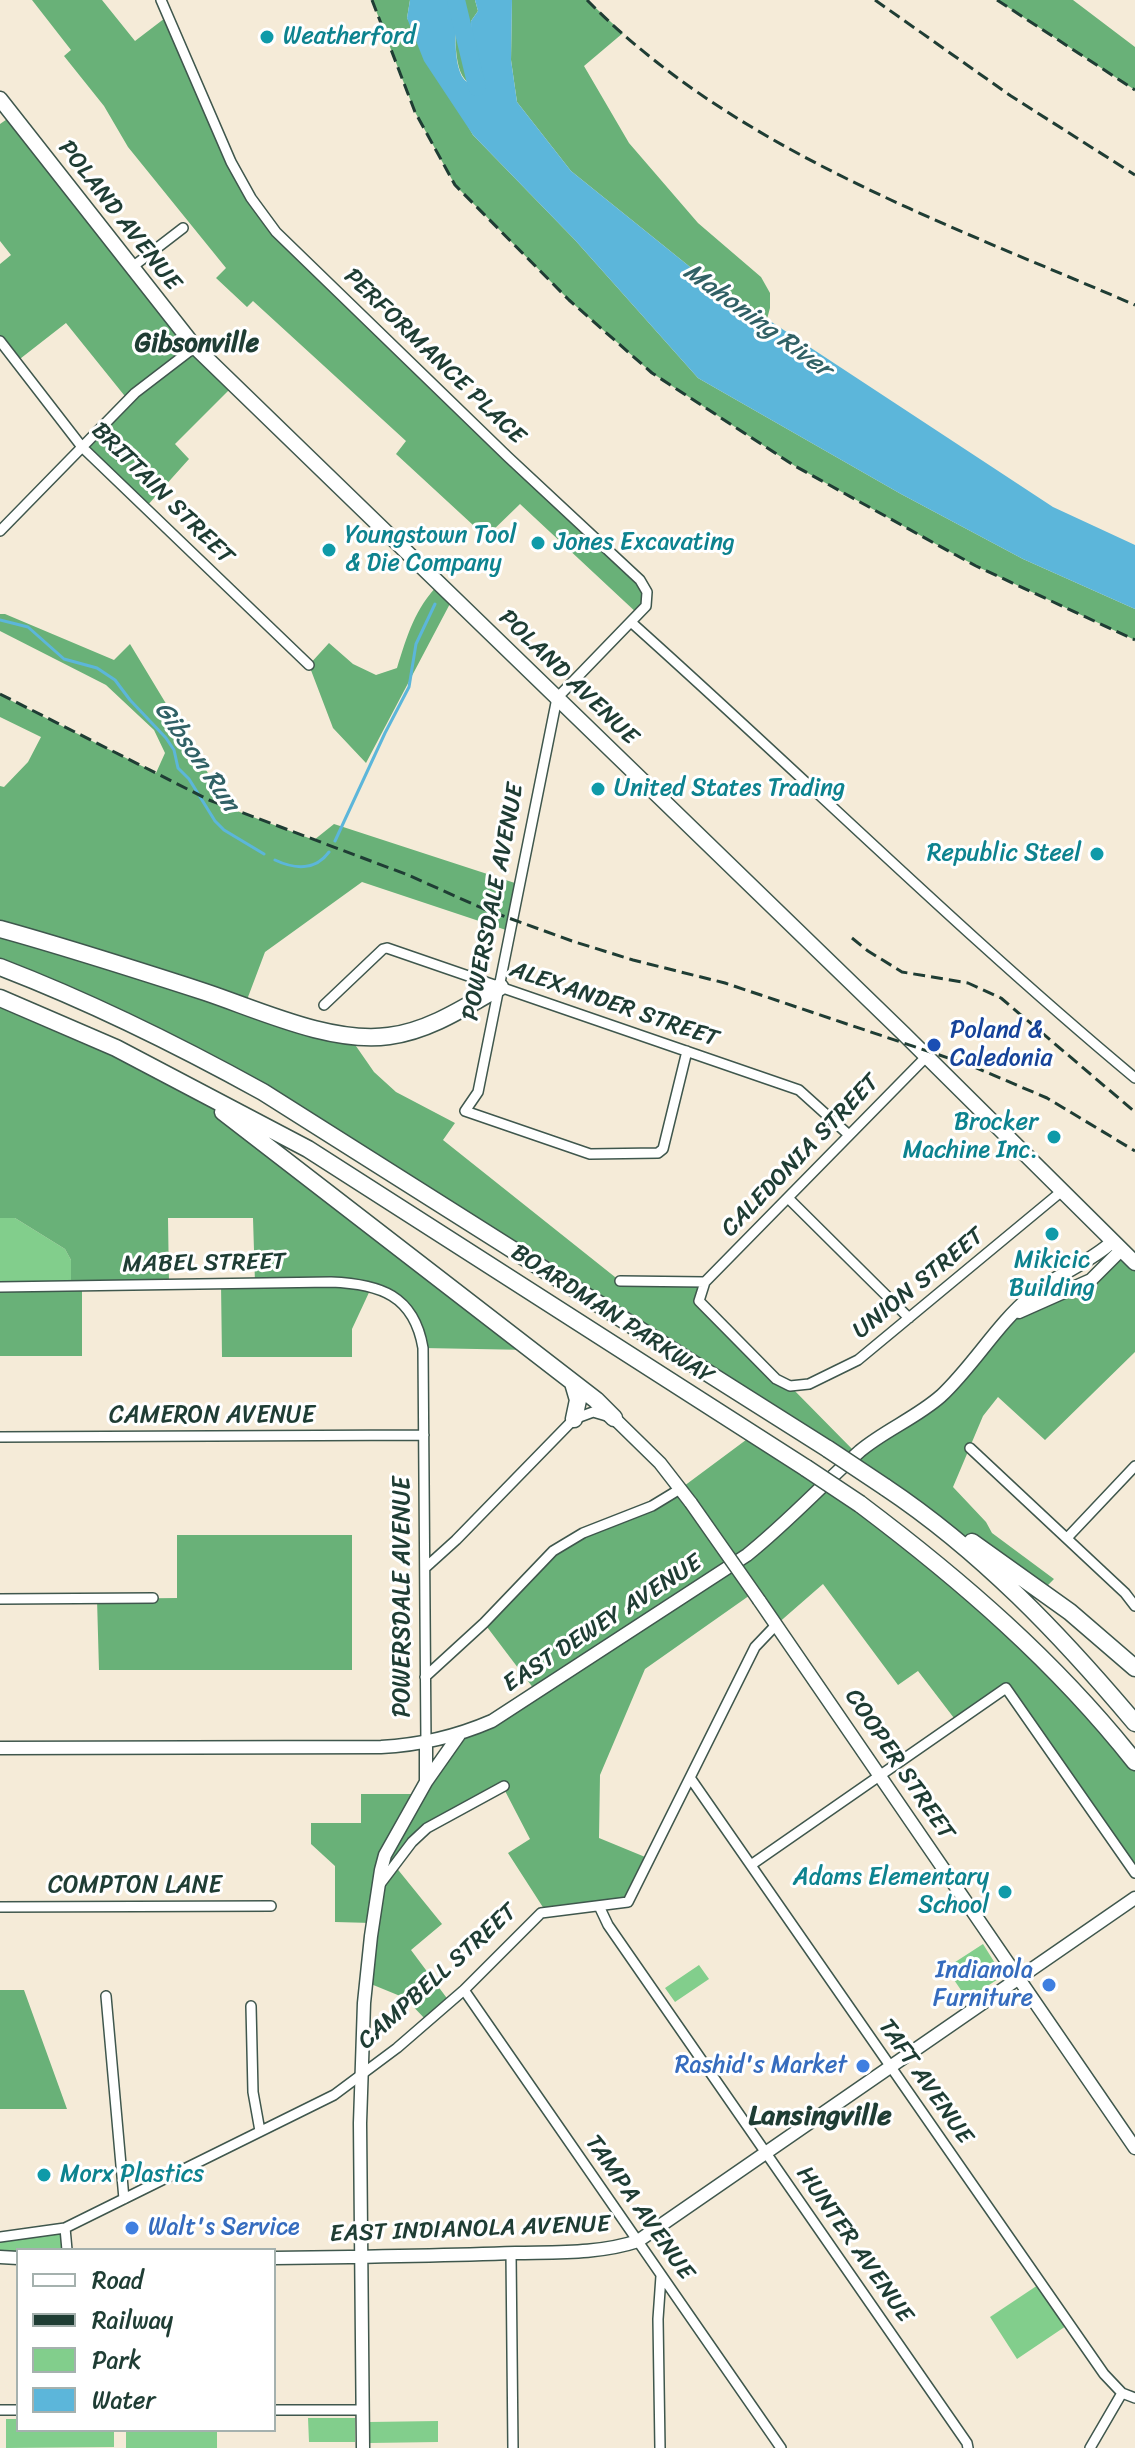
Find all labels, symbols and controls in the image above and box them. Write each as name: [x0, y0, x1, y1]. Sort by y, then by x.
place label: Weatherford: [283, 23, 416, 51]
marker: Weatherford: [258, 28, 276, 46]
street label: POLAND AVENUE: [51, 135, 187, 297]
water label: Mahoning River: [677, 257, 837, 385]
street label: PERFORMANCE PLACE: [337, 263, 531, 451]
district label: Gibsonville: [135, 328, 259, 360]
street label: BRITTAIN STREET: [85, 417, 239, 571]
place label: Youngstown Tool & Die Company: [345, 522, 516, 578]
place label: Jones Excavating: [554, 529, 735, 557]
marker: Jones Excavating: [529, 534, 547, 552]
marker: Youngstown Tool & Die Company: [320, 541, 338, 559]
street label: POLAND AVENUE: [492, 604, 644, 752]
water label: Gibson Run: [147, 696, 245, 818]
place label: United States Trading: [614, 775, 845, 803]
marker: United States Trading: [589, 780, 607, 798]
street label: POWERSDALE AVENUE: [457, 781, 531, 1023]
place label: Republic Steel: [927, 840, 1081, 868]
marker: Republic Steel: [1088, 845, 1106, 863]
street label: ALEXANDER STREET: [506, 956, 722, 1054]
place label: Poland & Caledonia: [950, 1017, 1052, 1073]
marker: Poland & Caledonia: [925, 1036, 943, 1054]
street label: CALEDONIA STREET: [716, 1069, 886, 1243]
place label: Brocker Machine Inc.: [903, 1109, 1038, 1165]
marker: Brocker Machine Inc.: [1045, 1128, 1063, 1146]
street label: UNION STREET: [848, 1222, 990, 1346]
marker: Mikicic Building: [1043, 1225, 1061, 1243]
street label: BOARDMAN PARKWAY: [505, 1239, 719, 1391]
place label: Mikicic Building: [1009, 1247, 1095, 1303]
street label: MABEL STREET: [122, 1248, 286, 1280]
street label: CAMERON AVENUE: [109, 1402, 315, 1430]
street label: POWERSDALE AVENUE: [389, 1477, 417, 1717]
street label: EAST DEWEY AVENUE: [498, 1549, 708, 1699]
street label: COOPER STREET: [838, 1684, 960, 1846]
place label: Adams Elementary School: [793, 1864, 989, 1920]
street label: COMPTON LANE: [48, 1872, 222, 1900]
marker: Adams Elementary School: [996, 1883, 1014, 1901]
street label: CAMPBELL STREET: [353, 1898, 523, 2056]
place label: Indianola Furniture: [933, 1957, 1033, 2013]
marker: Indianola Furniture: [1040, 1976, 1058, 1994]
street label: TAFT AVENUE: [871, 2014, 979, 2150]
place label: Rashid's Market: [675, 2052, 847, 2080]
marker: Rashid's Market: [854, 2057, 872, 2075]
district label: Lansingville: [748, 2100, 892, 2134]
street label: TAMPA AVENUE: [578, 2130, 700, 2286]
place label: Morx Plastics: [60, 2161, 204, 2189]
street label: HUNTER AVENUE: [789, 2161, 919, 2329]
marker: Morx Plastics: [35, 2166, 53, 2184]
street label: EAST INDIANOLA AVENUE: [329, 2211, 611, 2249]
place label: Walt's Service: [148, 2214, 300, 2242]
marker: Walt's Service: [123, 2219, 141, 2237]
legend: [16, 2248, 276, 2432]
text: Road: [92, 2259, 143, 2301]
text: Railway: [92, 2299, 173, 2341]
text: Park: [92, 2339, 141, 2381]
text: Water: [92, 2379, 155, 2421]

